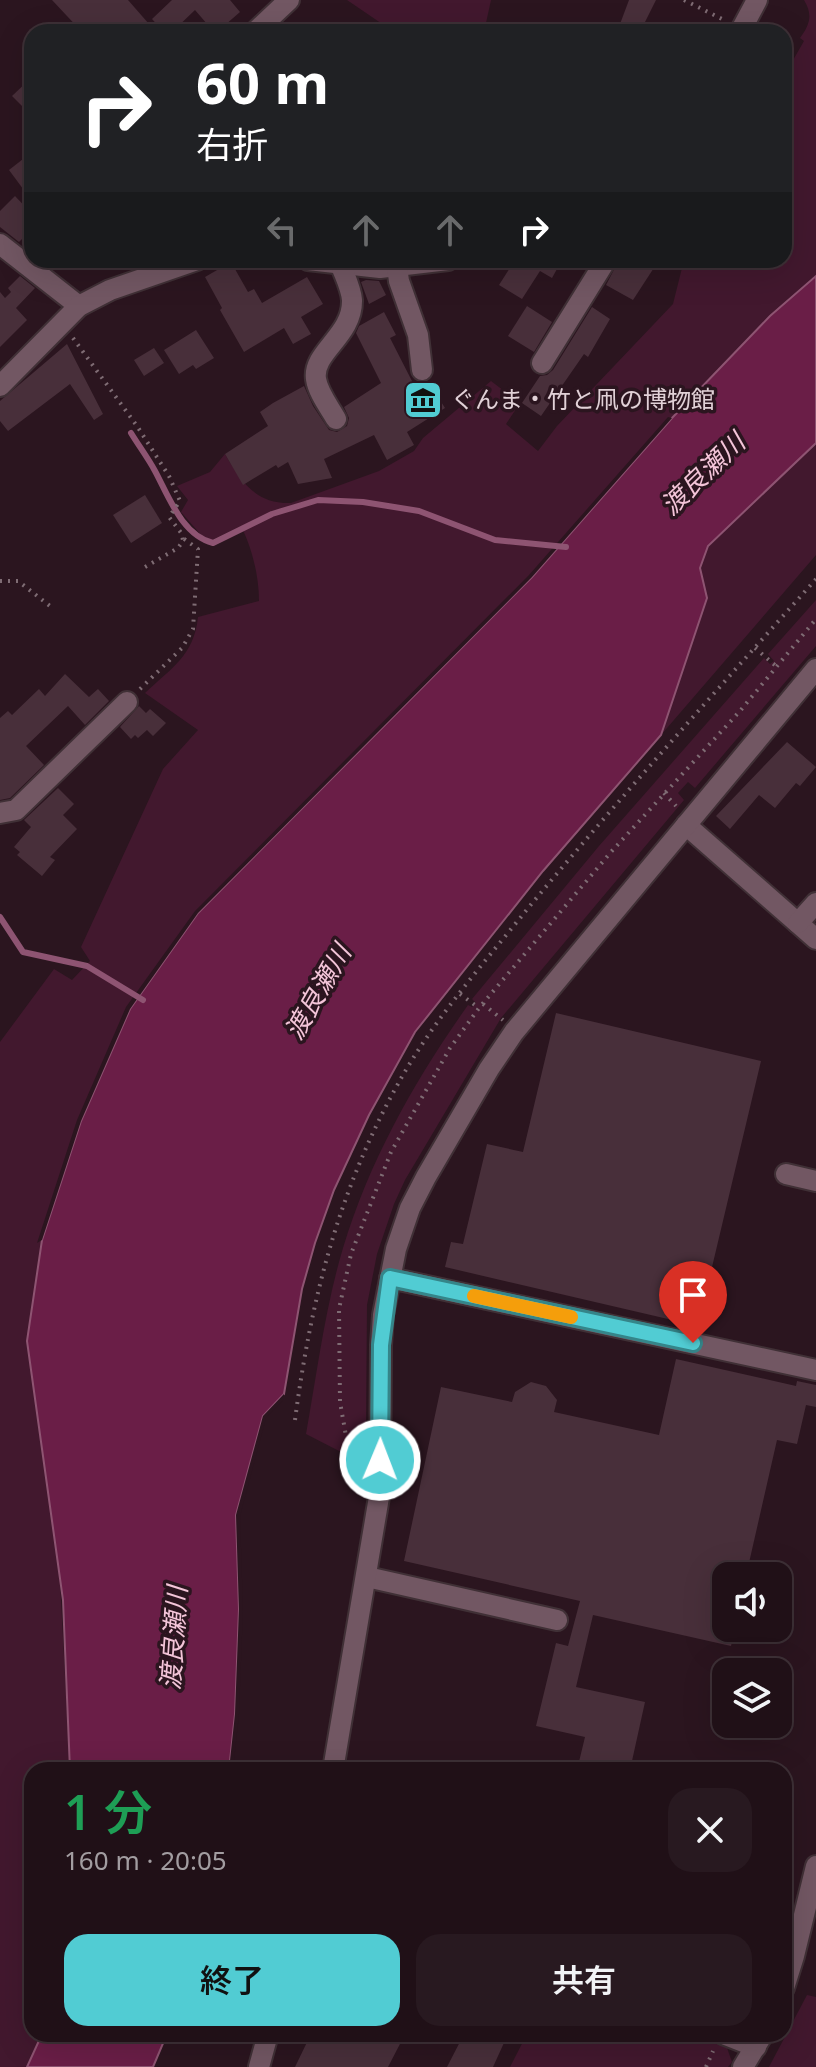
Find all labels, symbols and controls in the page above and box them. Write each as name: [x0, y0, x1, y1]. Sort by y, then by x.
text: 60 m: [196, 44, 329, 120]
icon: right: [64, 56, 168, 160]
text: 右折: [196, 120, 268, 169]
icon: left: [260, 208, 304, 252]
icon: ahead: [344, 208, 388, 252]
icon: ahead: [428, 208, 472, 252]
icon: right: [512, 208, 556, 252]
museum icon: ぐんま・竹と凧の博物館: [402, 379, 444, 421]
place label: ぐんま・竹と凧の博物館: [451, 382, 715, 415]
water label: 渡良瀬川: [652, 422, 754, 522]
water label: 渡良瀬川: [276, 935, 360, 1046]
pin: [659, 1261, 727, 1343]
icon: arrive: [671, 1273, 715, 1317]
position arrow: [338, 1418, 422, 1502]
map controls: [712, 1562, 792, 1738]
button: sound: [712, 1562, 792, 1642]
water label: 渡良瀬川: [151, 1582, 195, 1691]
button: layers: [712, 1658, 792, 1738]
text: 1 分: [64, 1779, 152, 1844]
button: close: [668, 1788, 752, 1872]
text: 160 m · 20:05: [64, 1842, 227, 1878]
button: 終了: [64, 1934, 400, 2026]
button: 共有: [416, 1934, 752, 2026]

